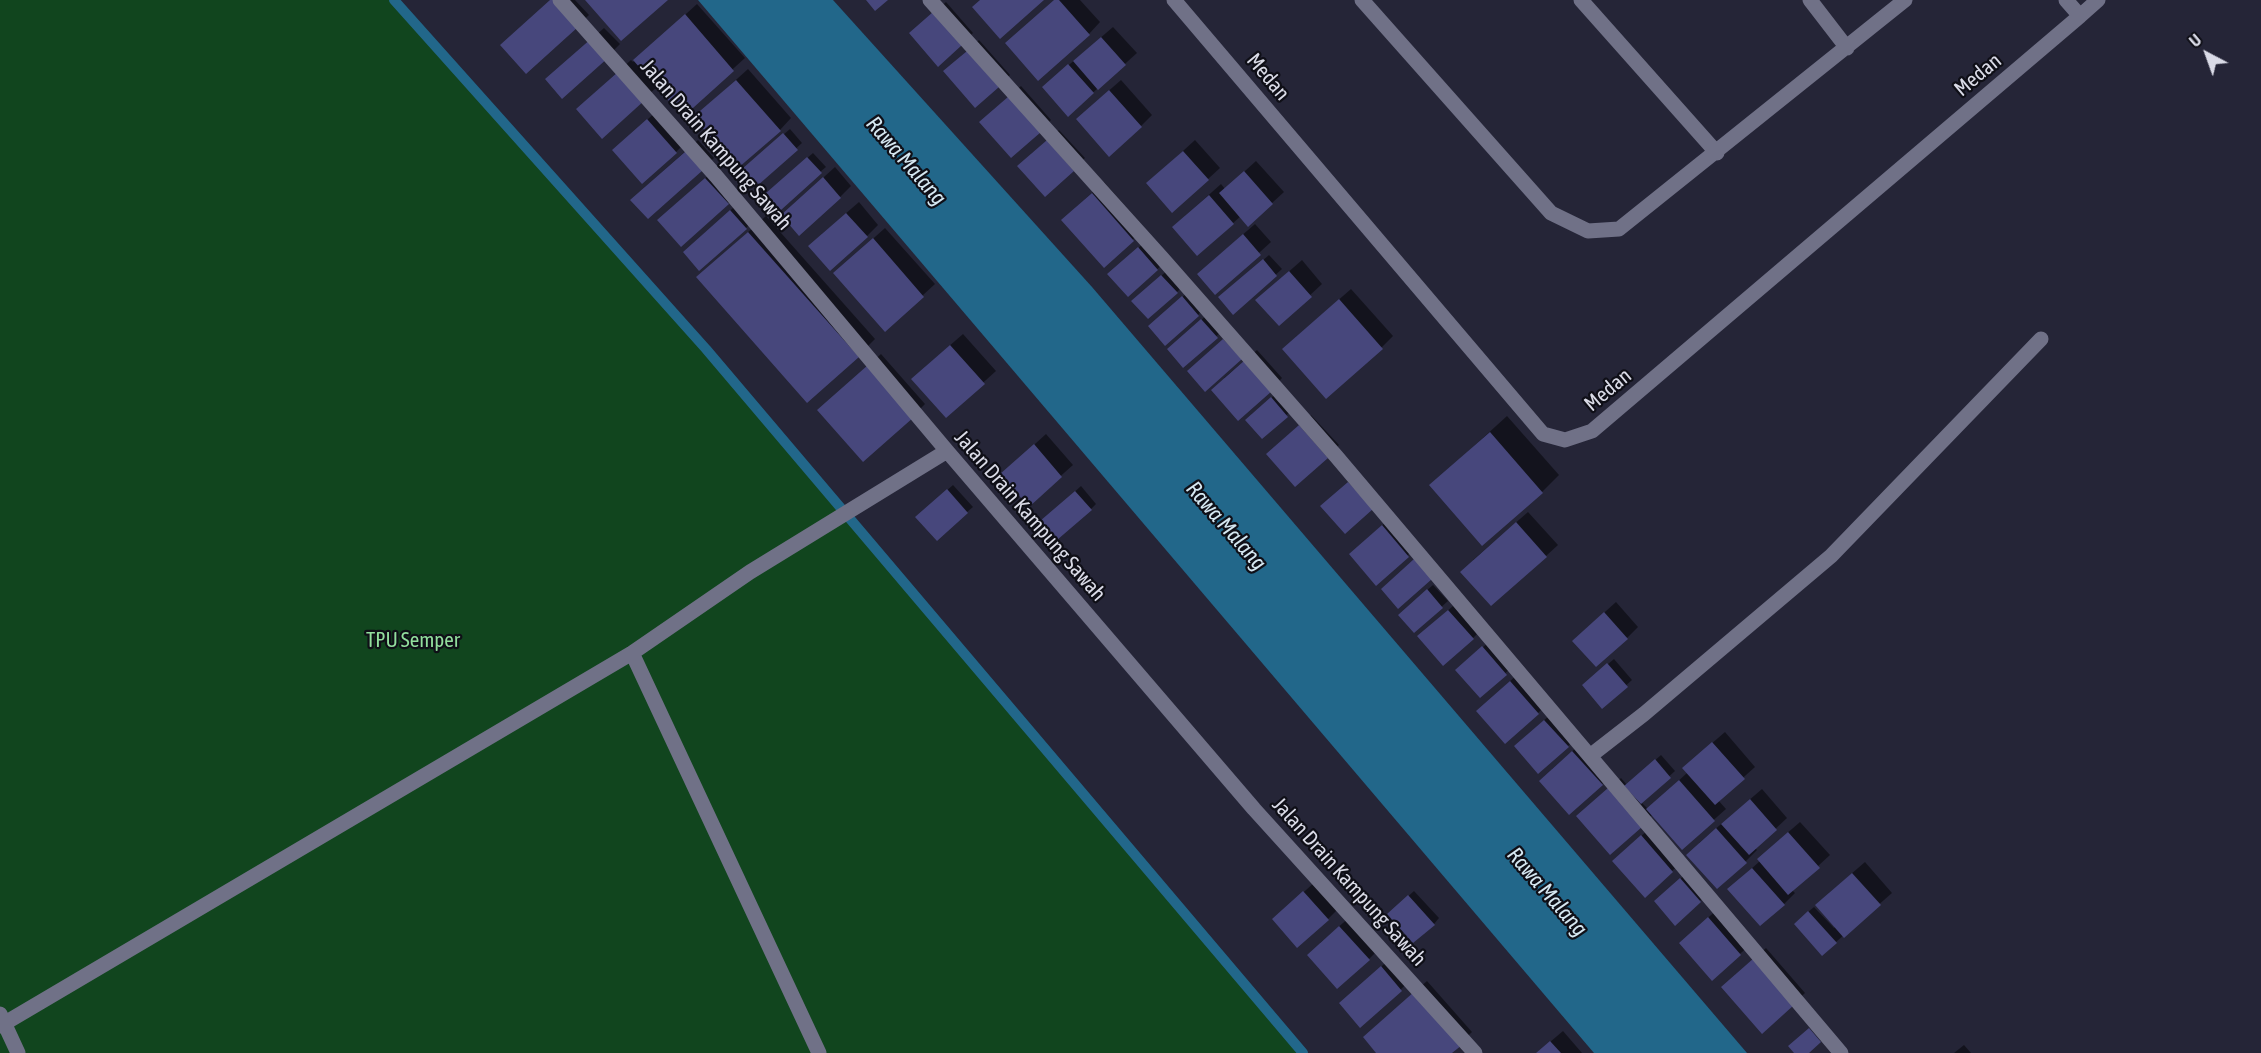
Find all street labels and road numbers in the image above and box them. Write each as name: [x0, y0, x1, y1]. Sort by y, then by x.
street label: Medan: [1241, 48, 1295, 106]
street label: Medan: [1949, 48, 2007, 102]
street label: Jalan Drain Kampung Sawah: [635, 55, 797, 235]
street label: Medan: [1579, 363, 1637, 417]
street label: Jalan Drain Kampung Sawah: [949, 426, 1111, 606]
street label: Jalan Drain Kampung Sawah: [1267, 793, 1431, 971]

